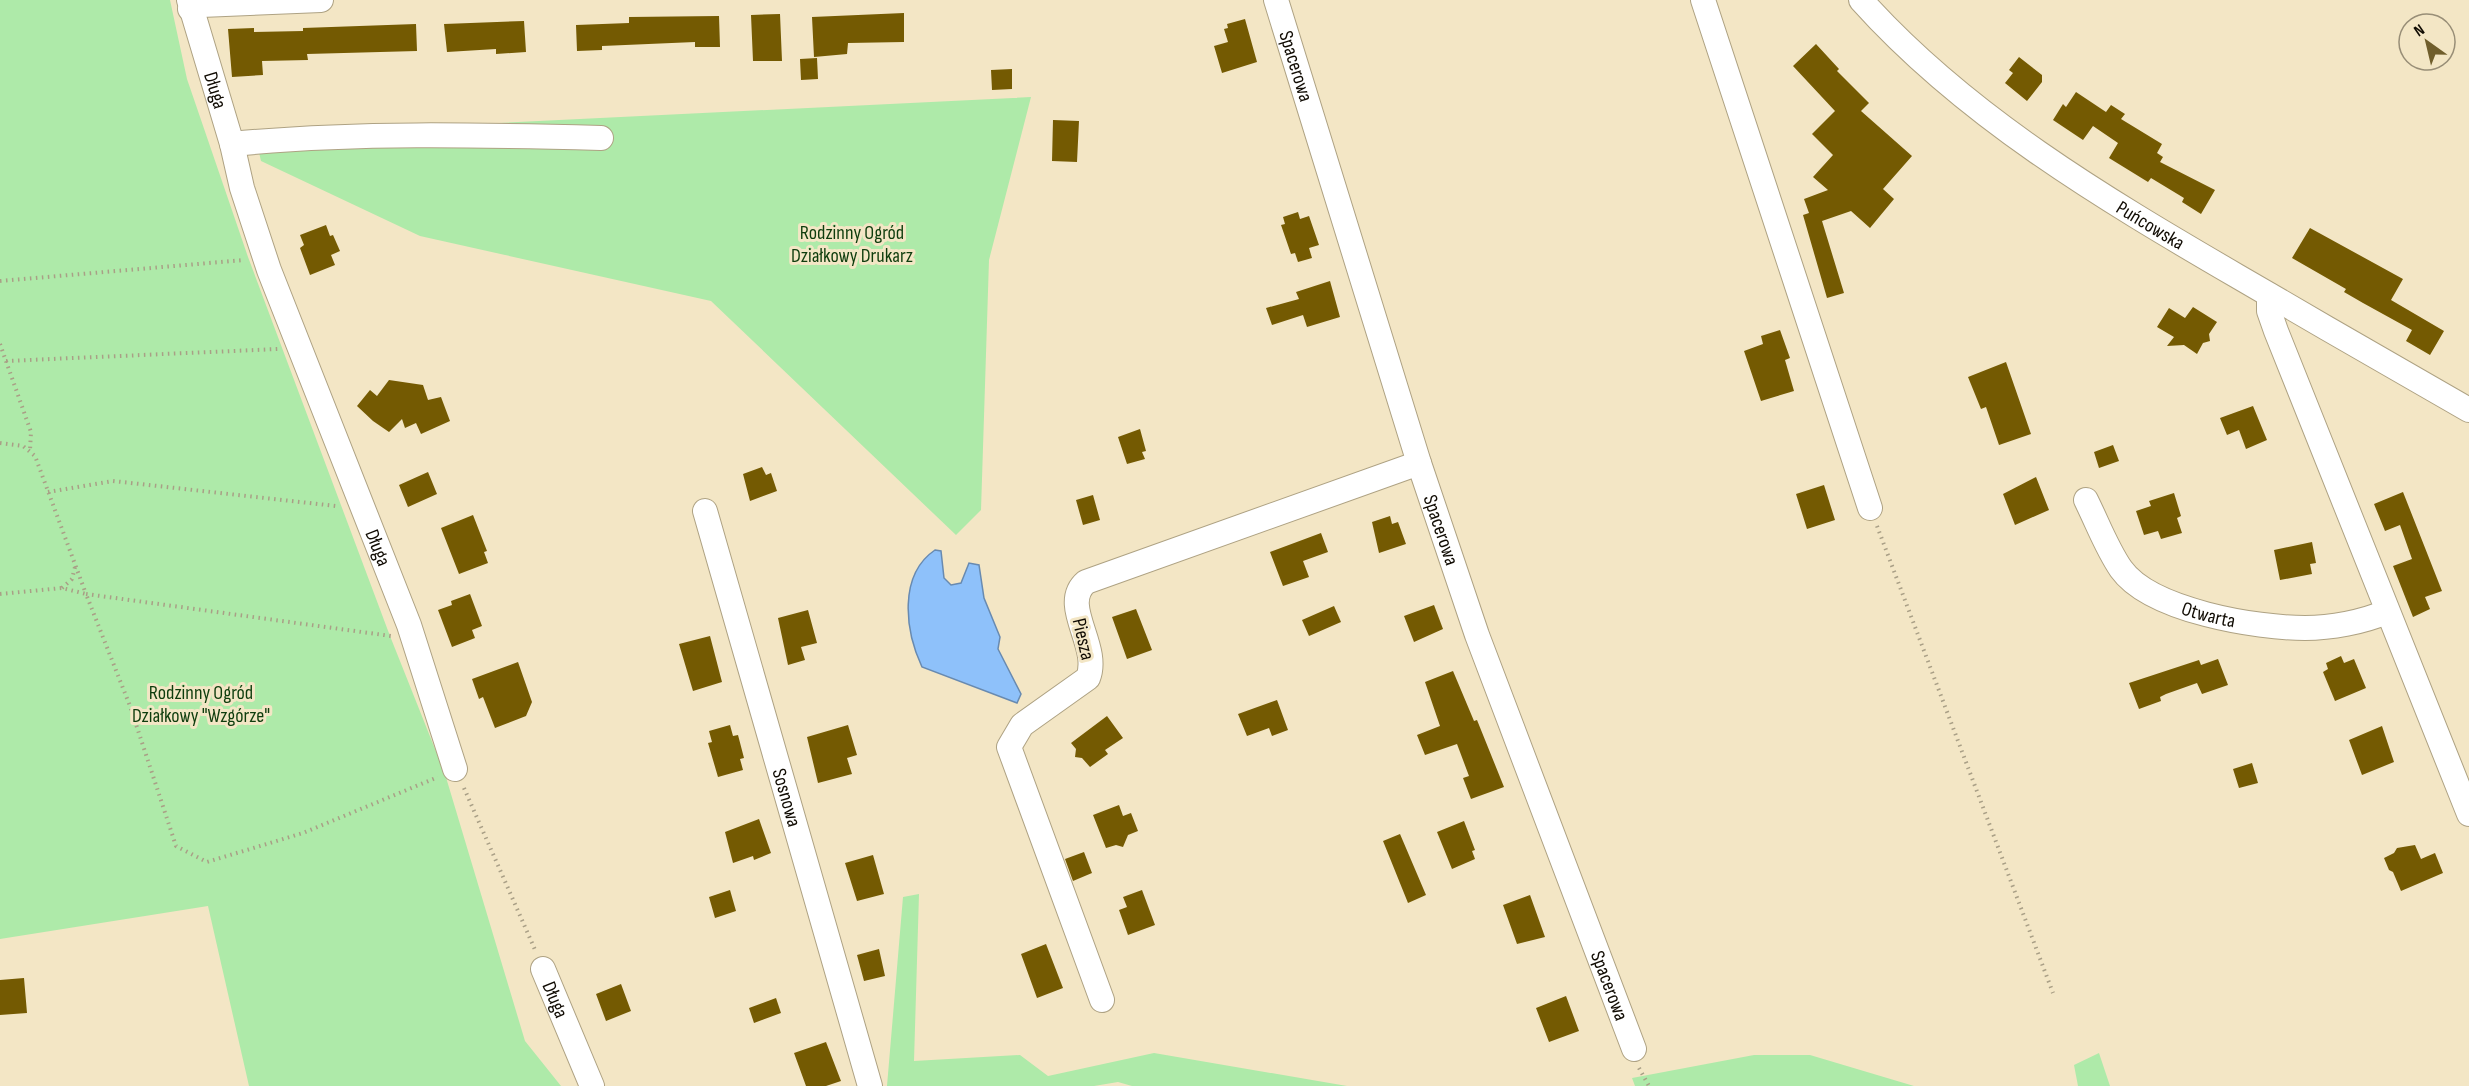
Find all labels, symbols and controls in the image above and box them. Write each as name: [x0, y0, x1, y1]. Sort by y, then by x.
north arrow: [2397, 12, 2457, 72]
text: N: [2411, 21, 2428, 41]
street label: Spacerowa: [1273, 28, 1318, 105]
street label: Długa: [198, 69, 232, 112]
street label: Puńcowska: [2112, 196, 2188, 255]
park label: Rodzinny Ogród Działkowy Drukarz: [791, 221, 913, 268]
street label: Spacerowa: [1418, 492, 1464, 568]
street label: Długa: [359, 526, 396, 570]
street label: Otwarta: [2178, 597, 2237, 633]
street label: Piesza: [1067, 616, 1099, 662]
park label: Rodzinny Ogród Działkowy "Wzgórze": [132, 681, 270, 728]
street label: Sosnowa: [766, 766, 806, 830]
street label: Spacerowa: [1585, 948, 1633, 1024]
street label: Długa: [537, 978, 573, 1022]

